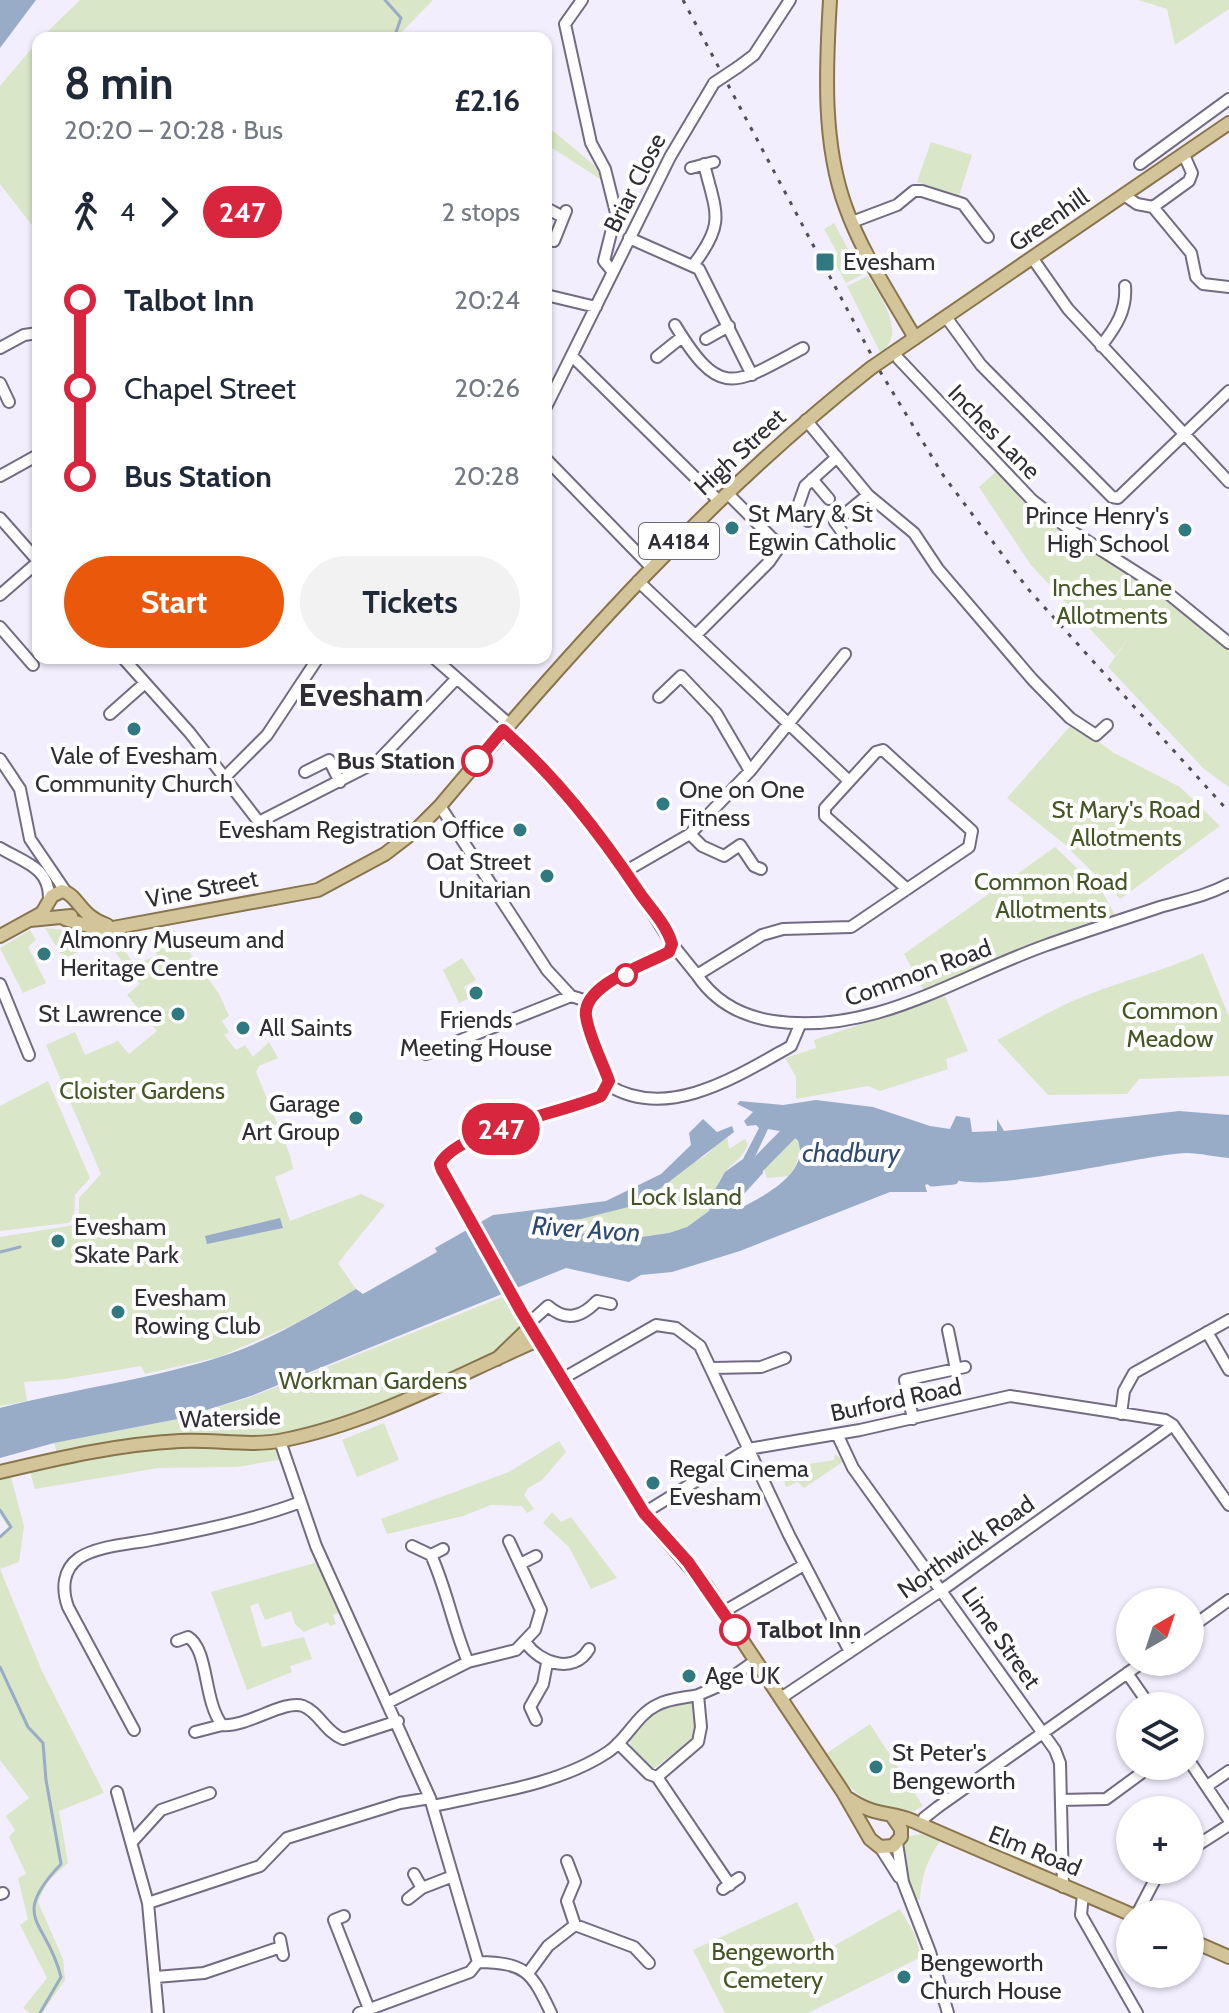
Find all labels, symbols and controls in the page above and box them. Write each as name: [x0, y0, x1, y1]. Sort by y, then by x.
text: 8 min: [64, 57, 174, 110]
text: £2.16: [454, 82, 520, 119]
text: 20:20 – 20:28 · Bus: [64, 114, 283, 146]
street label: Briar Close: [597, 128, 672, 237]
street label: Greenhill: [1003, 182, 1094, 257]
icon: walk: [64, 190, 108, 234]
icon: forward: [147, 190, 191, 234]
text: 247: [219, 195, 266, 229]
text: 4: [120, 196, 135, 228]
text: 2 stops: [442, 196, 520, 228]
place label: Evesham: [843, 247, 935, 276]
marker: Evesham: [814, 251, 836, 273]
text: Talbot Inn: [124, 282, 254, 319]
text: 20:24: [454, 284, 520, 316]
text: Chapel Street: [124, 370, 296, 407]
text: 20:26: [454, 372, 520, 404]
street label: Inches Lane: [942, 378, 1047, 485]
street label: High Street: [688, 402, 791, 501]
text: Bus Station: [124, 458, 272, 495]
text: 20:28: [453, 460, 520, 492]
place label: St Mary & St Egwin Catholic: [748, 499, 896, 556]
place label: Prince Henry's High School: [1025, 501, 1169, 558]
marker: St Mary & St Egwin Catholic: [723, 519, 741, 537]
marker: Prince Henry's High School: [1176, 521, 1194, 539]
road number: A4184: [639, 523, 719, 559]
button: Start: [64, 556, 284, 648]
button: Tickets: [300, 556, 520, 648]
park label: Inches Lane Allotments: [1052, 573, 1172, 630]
district label: Evesham: [298, 675, 424, 714]
marker: Vale of Evesham Community Church: [125, 720, 143, 738]
place label: Vale of Evesham Community Church: [35, 741, 233, 798]
place label: Bus Station: [337, 746, 455, 775]
marker: Bus Station: [462, 746, 492, 776]
place label: One on One Fitness: [679, 775, 804, 832]
marker: One on One Fitness: [654, 795, 672, 813]
park label: St Mary's Road Allotments: [1052, 795, 1200, 852]
place label: Evesham Registration Office: [218, 815, 504, 844]
marker: Evesham Registration Office: [511, 821, 529, 839]
place label: Oat Street Unitarian: [426, 847, 531, 904]
street label: Vine Street: [143, 863, 260, 914]
marker: Oat Street Unitarian: [538, 867, 556, 885]
park label: Common Road Allotments: [974, 867, 1128, 924]
place label: Almonry Museum and Heritage Centre: [60, 925, 284, 982]
street label: Common Road: [841, 933, 995, 1012]
marker: Almonry Museum and Heritage Centre: [35, 945, 53, 963]
unlabelled marker: [615, 964, 637, 986]
marker: Friends Meeting House: [467, 984, 485, 1002]
park label: Common Meadow: [1122, 996, 1218, 1053]
place label: St Lawrence: [38, 999, 162, 1028]
marker: St Lawrence: [169, 1005, 187, 1023]
place label: Friends Meeting House: [400, 1005, 552, 1062]
place label: All Saints: [259, 1013, 352, 1042]
marker: All Saints: [234, 1019, 252, 1037]
park label: Cloister Gardens: [59, 1076, 225, 1105]
place label: Garage Art Group: [242, 1089, 340, 1146]
line badge: 247: [455, 1103, 547, 1155]
marker: Garage Art Group: [347, 1109, 365, 1127]
text: 247: [478, 1112, 524, 1146]
water label: chadbury: [802, 1137, 901, 1169]
park label: Lock Island: [630, 1182, 742, 1211]
water label: River Avon: [531, 1209, 641, 1249]
place label: Evesham Skate Park: [74, 1212, 179, 1269]
marker: Evesham Skate Park: [49, 1232, 67, 1250]
place label: Evesham Rowing Club: [134, 1283, 261, 1340]
marker: Evesham Rowing Club: [109, 1303, 127, 1321]
park label: Workman Gardens: [279, 1366, 467, 1395]
street label: Burford Road: [828, 1371, 964, 1428]
street label: Waterside: [179, 1401, 281, 1434]
place label: Regal Cinema Evesham: [669, 1454, 809, 1511]
marker: Regal Cinema Evesham: [644, 1474, 662, 1492]
street label: Northwick Road: [892, 1489, 1039, 1604]
street label: Lime Street: [956, 1581, 1047, 1694]
north arrow: [1116, 1588, 1204, 1676]
map controls: [1116, 1588, 1204, 1988]
marker: Talbot Inn: [720, 1615, 750, 1645]
place label: Talbot Inn: [757, 1615, 861, 1644]
place label: Age UK: [705, 1661, 781, 1690]
marker: Age UK: [680, 1667, 698, 1685]
button: layers: [1116, 1692, 1204, 1780]
place label: St Peter's Bengeworth: [892, 1738, 1015, 1795]
marker: St Peter's Bengeworth: [867, 1758, 885, 1776]
button: +: [1116, 1796, 1204, 1884]
street label: Elm Road: [985, 1819, 1086, 1882]
button: −: [1116, 1900, 1204, 1988]
park label: Bengeworth Cemetery: [711, 1937, 835, 1994]
place label: Bengeworth Church House: [920, 1948, 1062, 2005]
marker: Bengeworth Church House: [895, 1968, 913, 1986]

